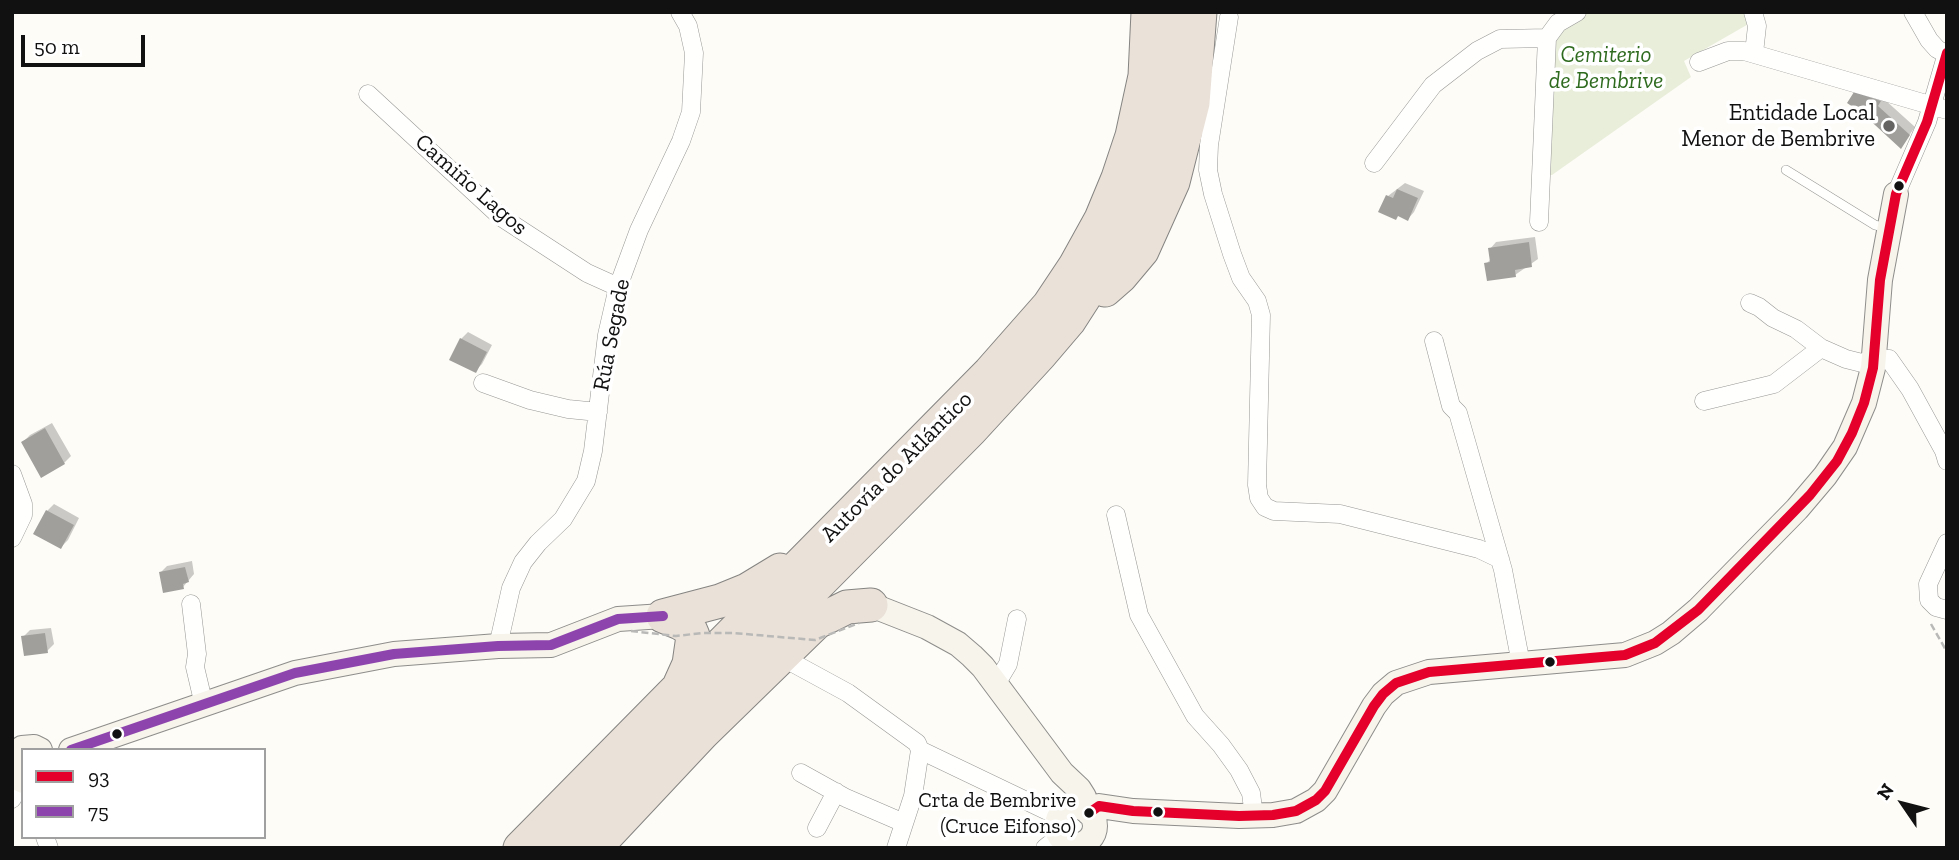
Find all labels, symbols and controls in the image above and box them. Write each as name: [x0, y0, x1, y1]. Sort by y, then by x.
scale bar: [24, 21, 149, 65]
text: 50 m: [34, 34, 80, 59]
park label: Cemiterio de Bembrive: [1549, 41, 1663, 95]
place label: Entidade Local Menor de Bembrive: [1681, 99, 1875, 153]
marker: Entidade Local Menor de Bembrive: [1881, 118, 1897, 134]
street label: Camiño Lagos: [409, 128, 533, 242]
unlabelled marker: [1892, 179, 1906, 193]
street label: Rúa Segade: [588, 277, 636, 393]
street label: Autovía do Atlántico: [816, 386, 978, 548]
unlabelled marker: [1543, 655, 1557, 669]
unlabelled marker: [110, 727, 124, 741]
legend: [21, 748, 266, 839]
text: 93: [88, 764, 109, 789]
north arrow: [1868, 769, 1938, 839]
text: N: [1872, 779, 1899, 804]
place label: Crta de Bembrive (Cruce Eifonso): [918, 788, 1076, 838]
text: 75: [88, 799, 109, 824]
unlabelled marker: [1151, 805, 1165, 819]
marker: Crta de Bembrive (Cruce Eifonso): [1082, 806, 1096, 820]

